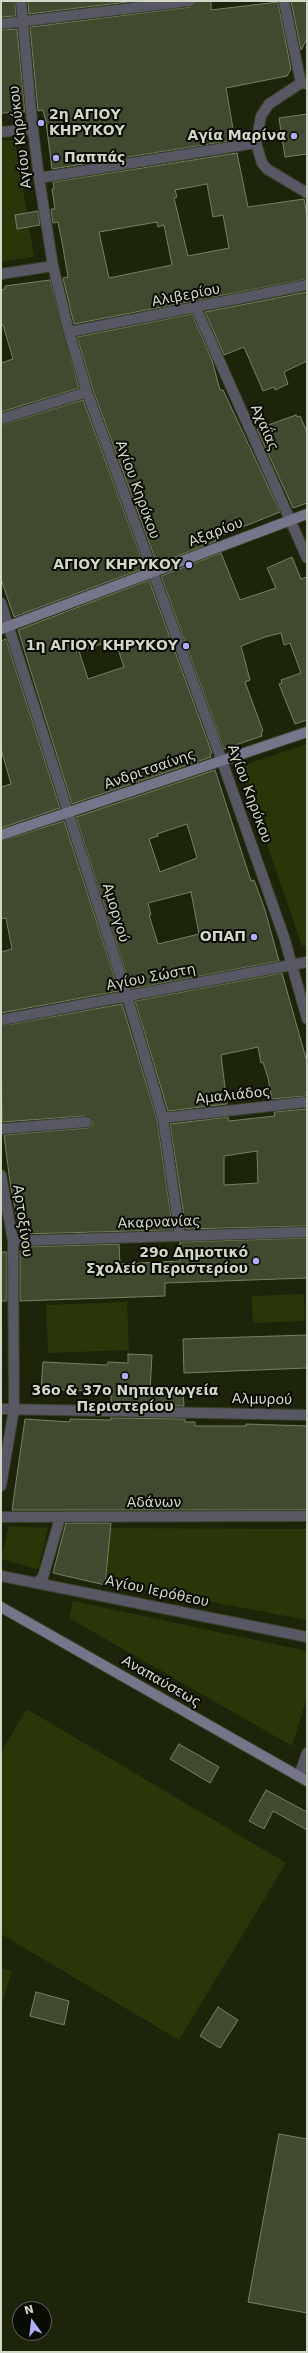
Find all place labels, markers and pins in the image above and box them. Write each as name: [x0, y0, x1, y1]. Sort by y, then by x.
place label: 2η ΑΓΙΟΥ ΚΗΡΥΚΟΥ: [49, 107, 125, 140]
marker: 2η ΑΓΙΟΥ ΚΗΡΥΚΟΥ: [36, 118, 46, 128]
place label: Αγία Μαρίνα: [188, 128, 286, 144]
marker: Αγία Μαρίνα: [289, 131, 299, 141]
place label: Παππάς: [64, 150, 125, 166]
marker: Παππάς: [51, 153, 61, 163]
place label: ΑΓΙΟΥ ΚΗΡΥΚΟΥ: [53, 557, 181, 573]
marker: ΑΓΙΟΥ ΚΗΡΥΚΟΥ: [184, 560, 194, 570]
place label: 1η ΑΓΙΟΥ ΚΗΡΥΚΟΥ: [26, 638, 178, 654]
marker: 1η ΑΓΙΟΥ ΚΗΡΥΚΟΥ: [181, 641, 191, 651]
place label: ΟΠΑΠ: [200, 929, 246, 945]
marker: ΟΠΑΠ: [249, 932, 259, 942]
place label: 29o Δημοτικό Σχολείο Περιστερίου: [86, 1245, 248, 1278]
marker: 29o Δημοτικό Σχολείο Περιστερίου: [251, 1256, 261, 1266]
marker: 36ο & 37ο Νηπιαγωγεία Περιστερίου: [120, 1371, 130, 1381]
place label: 36ο & 37ο Νηπιαγωγεία Περιστερίου: [32, 1383, 218, 1416]

